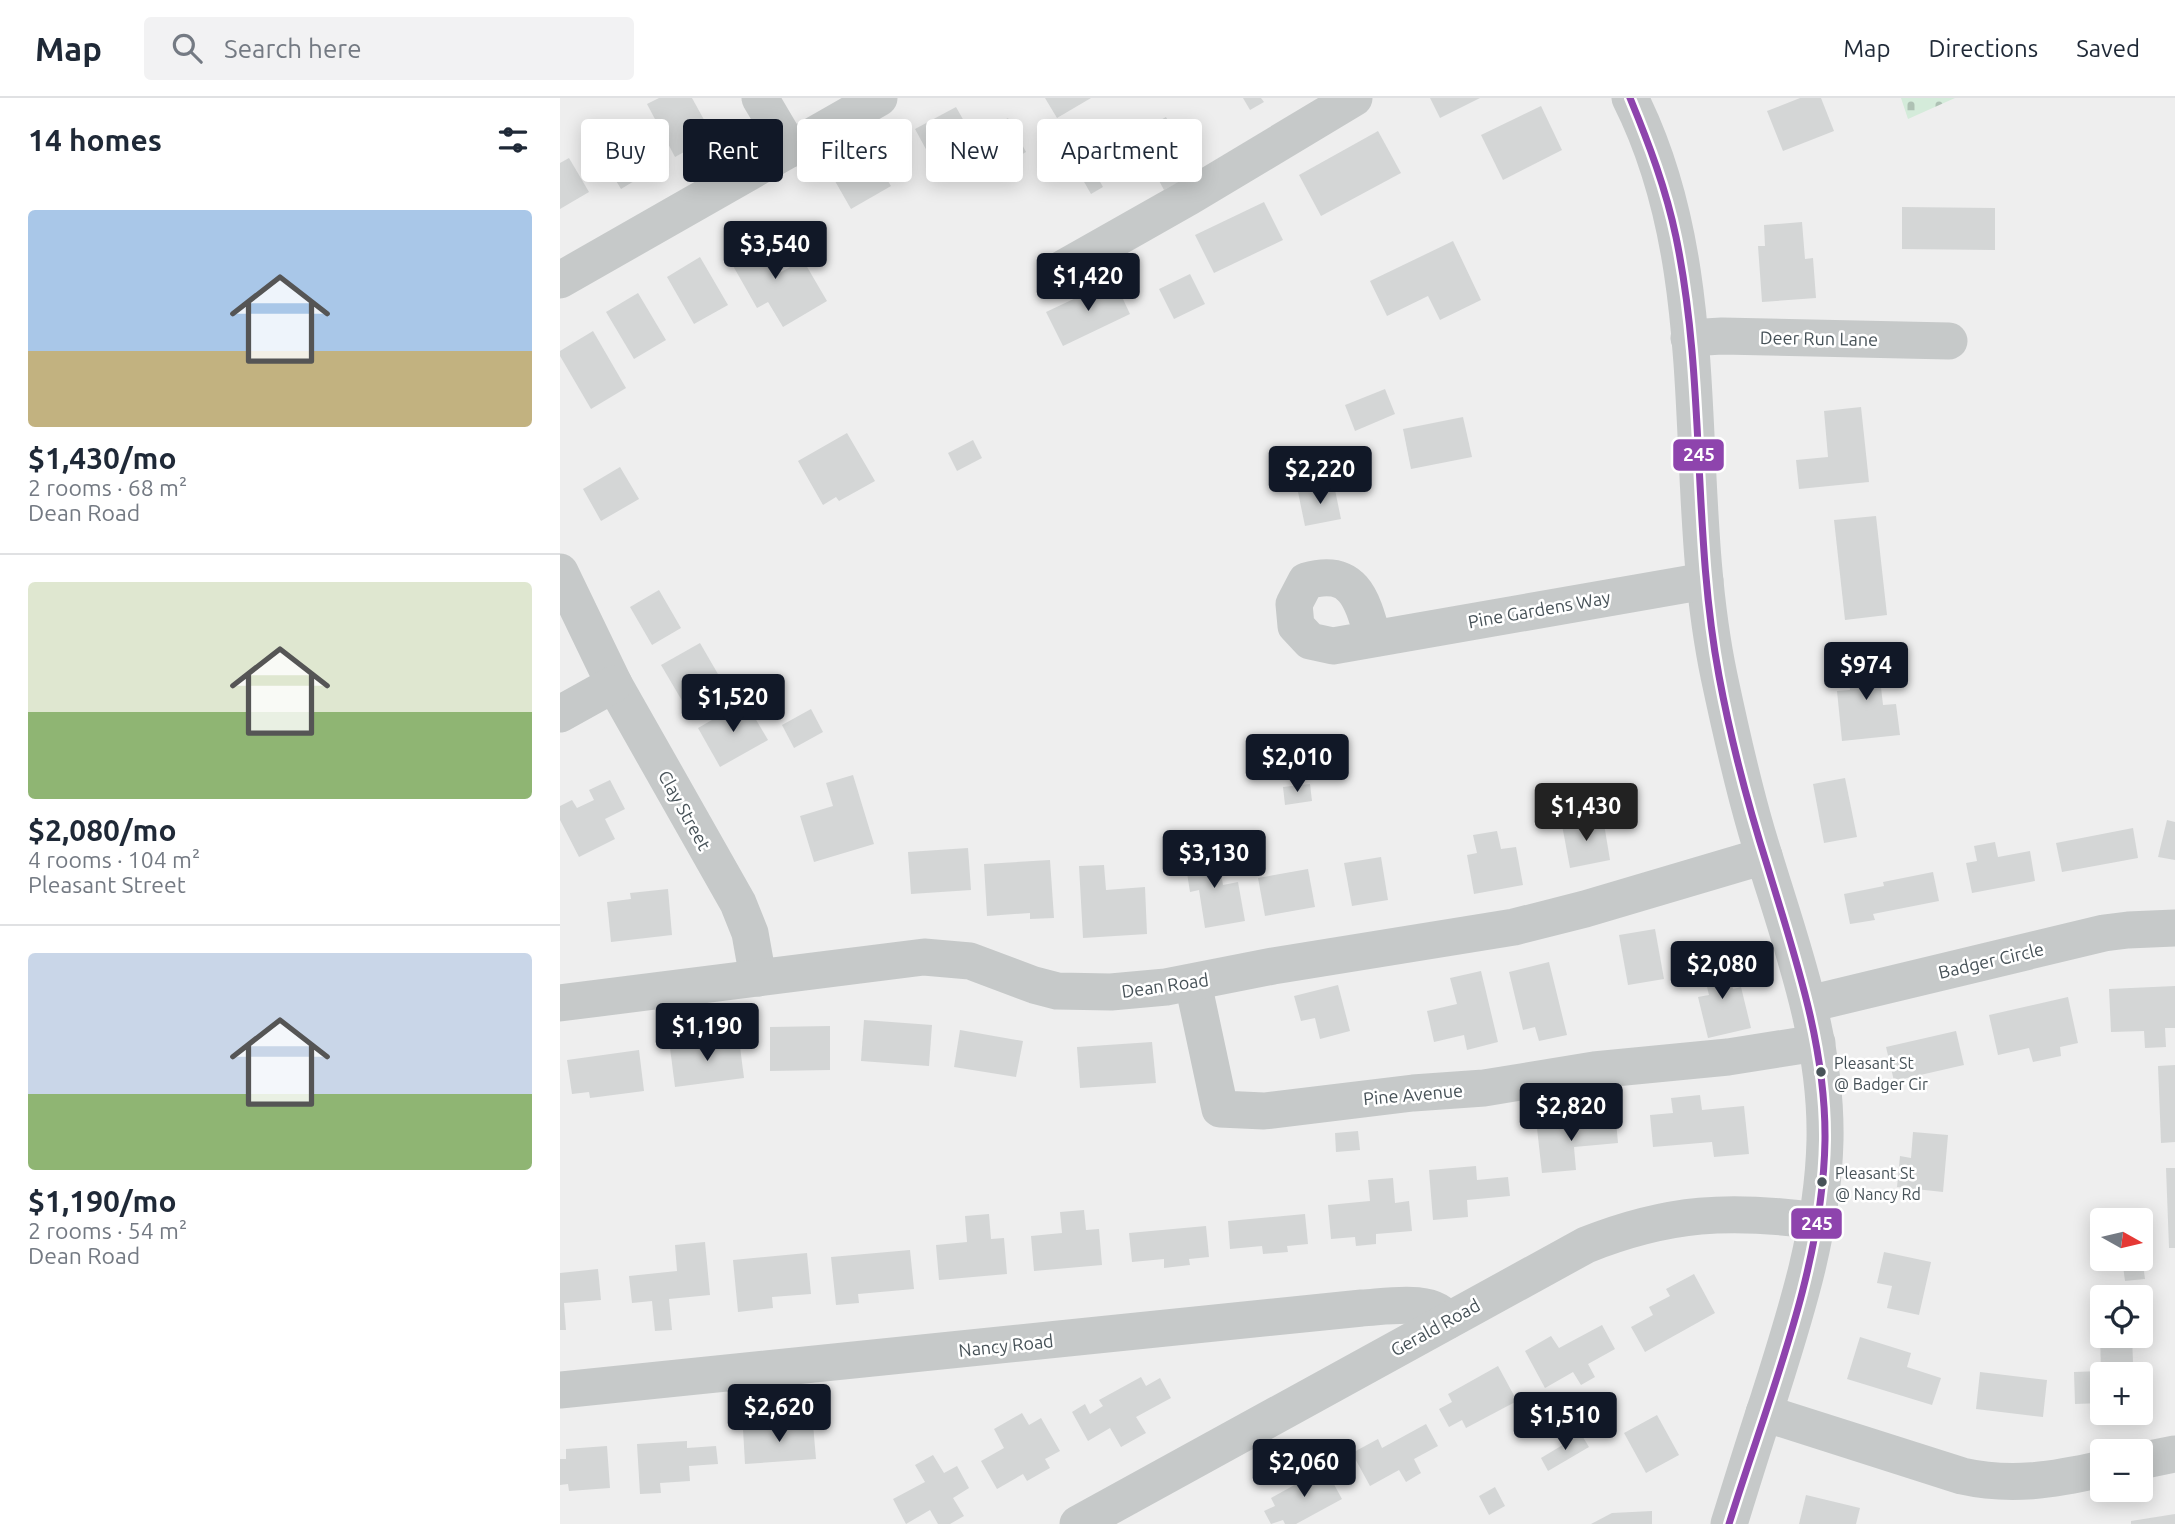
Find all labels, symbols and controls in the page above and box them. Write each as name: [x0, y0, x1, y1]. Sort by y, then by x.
search box: [144, 17, 634, 80]
icon: search: [168, 29, 206, 67]
text: Map: [35, 30, 102, 67]
text: Search here: [224, 34, 362, 63]
text: Map: [1843, 35, 1890, 62]
text: Directions: [1928, 35, 2038, 62]
text: Saved: [2076, 35, 2140, 62]
chip: Buy: [581, 119, 669, 182]
chip: Rent: [683, 119, 783, 182]
chip: Filters: [797, 119, 912, 182]
chip: New: [926, 119, 1023, 182]
chip: Apartment: [1037, 119, 1202, 182]
icon: filters: [494, 121, 532, 159]
text: 14 homes: [28, 123, 162, 157]
pin: $3,540: [718, 222, 832, 281]
text: $3,540: [740, 231, 810, 256]
pin: $1,420: [1031, 254, 1145, 313]
icon: home: [217, 256, 343, 382]
text: $1,420: [1053, 263, 1123, 288]
street label: Deer Run Lane: [1760, 327, 1878, 349]
line badge: 245: [1672, 438, 1725, 472]
text: $1,430/mo: [28, 441, 177, 475]
text: 245: [1683, 443, 1715, 465]
pin: $2,220: [1263, 446, 1377, 506]
text: $2,220: [1285, 456, 1355, 481]
text: 2 rooms · 68 m²: [28, 475, 187, 500]
text: Dean Road: [28, 500, 140, 525]
street label: Pine Gardens Way: [1466, 587, 1612, 631]
icon: home: [217, 628, 343, 754]
pin: $974: [1825, 642, 1907, 702]
text: $974: [1840, 652, 1892, 677]
pin: $1,520: [676, 674, 790, 734]
text: $1,520: [698, 684, 768, 709]
pin: $2,010: [1240, 734, 1354, 794]
text: $2,010: [1262, 744, 1332, 769]
street label: Clay Street: [655, 767, 715, 853]
pin: $1,430: [1529, 784, 1643, 843]
text: $1,430: [1551, 793, 1621, 818]
text: $2,080/mo: [28, 813, 177, 847]
pin: $3,130: [1157, 830, 1271, 890]
text: $3,130: [1179, 840, 1249, 865]
text: 4 rooms · 104 m²: [28, 847, 200, 872]
text: Pleasant Street: [28, 872, 186, 897]
street label: Badger Circle: [1936, 938, 2046, 982]
pin: $2,080: [1665, 942, 1779, 1001]
text: $2,080: [1687, 951, 1757, 976]
street label: Dean Road: [1120, 969, 1210, 1001]
icon: home: [217, 999, 343, 1125]
pin: $1,190: [650, 1004, 764, 1063]
text: $1,190: [672, 1013, 742, 1038]
place label: Pleasant St @ Badger Cir: [1834, 1054, 1928, 1093]
marker: Pleasant St @ Badger Cir: [1814, 1065, 1828, 1079]
street label: Pine Avenue: [1362, 1080, 1464, 1108]
pin: $2,820: [1514, 1084, 1628, 1143]
text: $2,820: [1536, 1093, 1606, 1118]
place label: Pleasant St @ Nancy Rd: [1835, 1164, 1921, 1203]
marker: Pleasant St @ Nancy Rd: [1815, 1175, 1829, 1189]
text: $1,190/mo: [28, 1184, 177, 1218]
line badge: 245: [1790, 1207, 1843, 1240]
north arrow: [2090, 1208, 2152, 1270]
map controls: [2090, 1208, 2153, 1502]
text: 245: [1801, 1212, 1833, 1234]
text: 2 rooms · 54 m²: [28, 1218, 187, 1243]
text: Dean Road: [28, 1243, 140, 1268]
button: locate: [2090, 1285, 2153, 1348]
street label: Gerald Road: [1387, 1294, 1483, 1360]
street label: Nancy Road: [958, 1330, 1054, 1360]
button: +: [2090, 1362, 2153, 1425]
pin: $2,620: [722, 1384, 836, 1444]
pin: $1,510: [1508, 1392, 1622, 1452]
text: $2,620: [744, 1394, 814, 1419]
text: $1,510: [1530, 1402, 1600, 1427]
button: −: [2090, 1439, 2153, 1502]
pin: $2,060: [1247, 1440, 1361, 1499]
text: $2,060: [1269, 1449, 1339, 1474]

